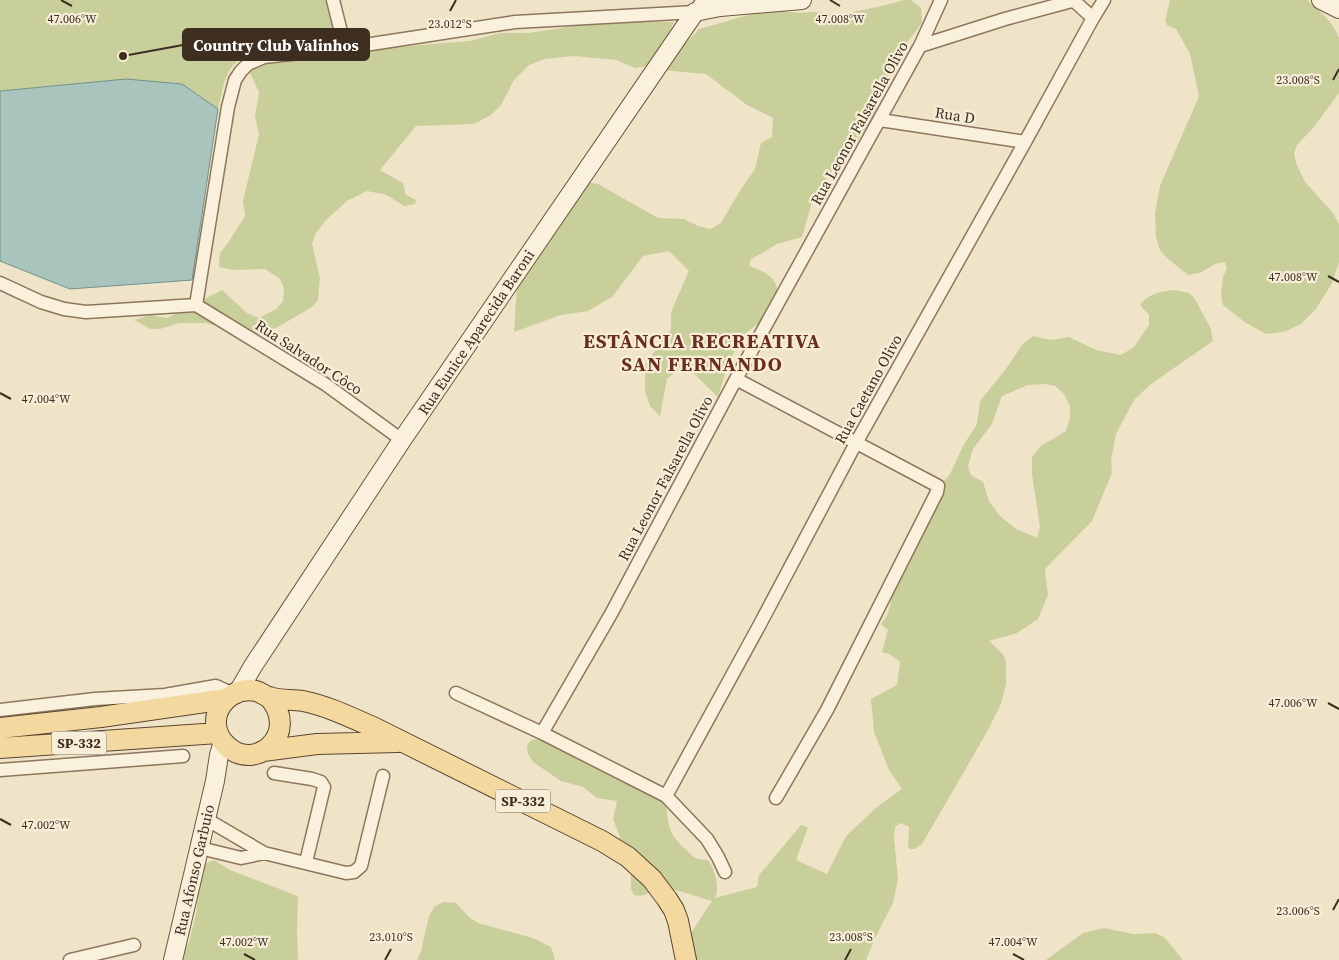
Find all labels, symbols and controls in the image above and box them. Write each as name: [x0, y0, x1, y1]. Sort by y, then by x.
text: 47.006°W: [47, 11, 97, 27]
text: 47.008°W: [815, 11, 865, 27]
text: 23.012°S: [428, 16, 472, 32]
callout: Country Club Valinhos: [183, 29, 369, 60]
text: Country Club Valinhos: [193, 34, 359, 56]
street label: Rua Leonor Falsarella Olivo: [805, 37, 913, 209]
text: 23.008°S: [1276, 72, 1320, 88]
street label: Rua D: [934, 101, 976, 129]
street label: Rua Eunice Aparecida Baroni: [413, 245, 539, 419]
text: 47.008°W: [1268, 269, 1318, 285]
street label: Rua Salvador Côco: [251, 314, 367, 400]
district label: ESTÂNCIA RECREATIVA SAN FERNANDO: [583, 327, 821, 378]
street label: Rua Caetano Olivo: [829, 330, 907, 448]
text: 47.004°W: [21, 391, 71, 407]
street label: Rua Leonor Falsarella Olivo: [612, 392, 718, 564]
text: 47.006°W: [1268, 695, 1318, 711]
road number: SP-332: [52, 731, 106, 754]
road number: SP-332: [496, 789, 550, 812]
street label: Rua Afonso Garbuio: [169, 802, 219, 938]
text: 47.002°W: [21, 817, 71, 833]
text: 23.006°S: [1276, 903, 1320, 919]
text: 23.010°S: [369, 929, 413, 945]
text: 23.008°S: [829, 929, 873, 945]
text: 47.002°W: [219, 934, 269, 950]
text: 47.004°W: [988, 934, 1038, 950]

